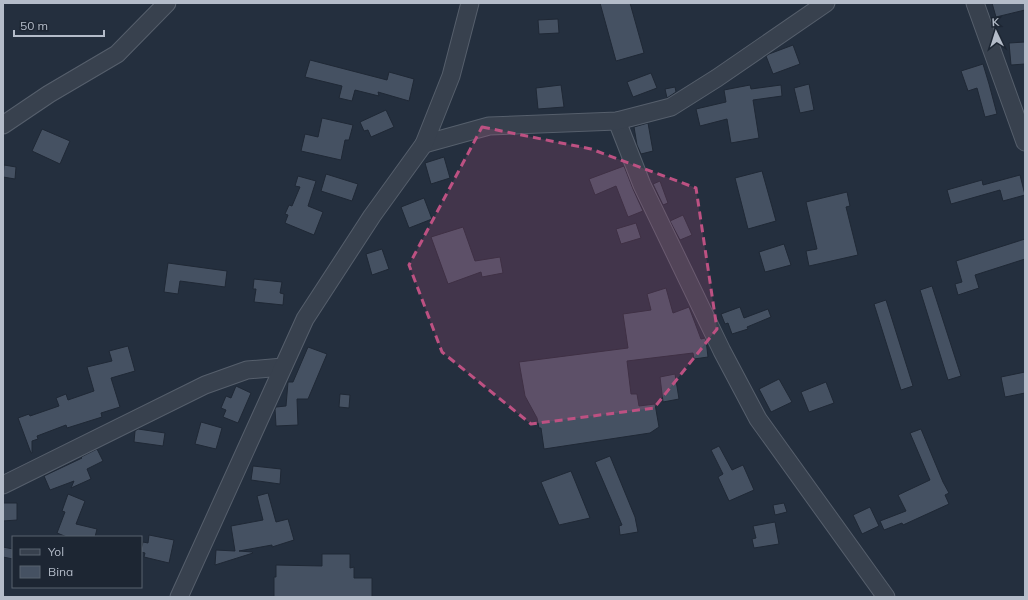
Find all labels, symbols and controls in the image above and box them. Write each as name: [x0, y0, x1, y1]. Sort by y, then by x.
scale bar: [14, 12, 104, 38]
north arrow: [976, 12, 1016, 52]
text: K: [991, 15, 1000, 29]
text: 50 m: [20, 18, 48, 33]
legend: [12, 536, 142, 588]
text: Yol: [47, 544, 64, 559]
text: Bina: [48, 564, 73, 579]

